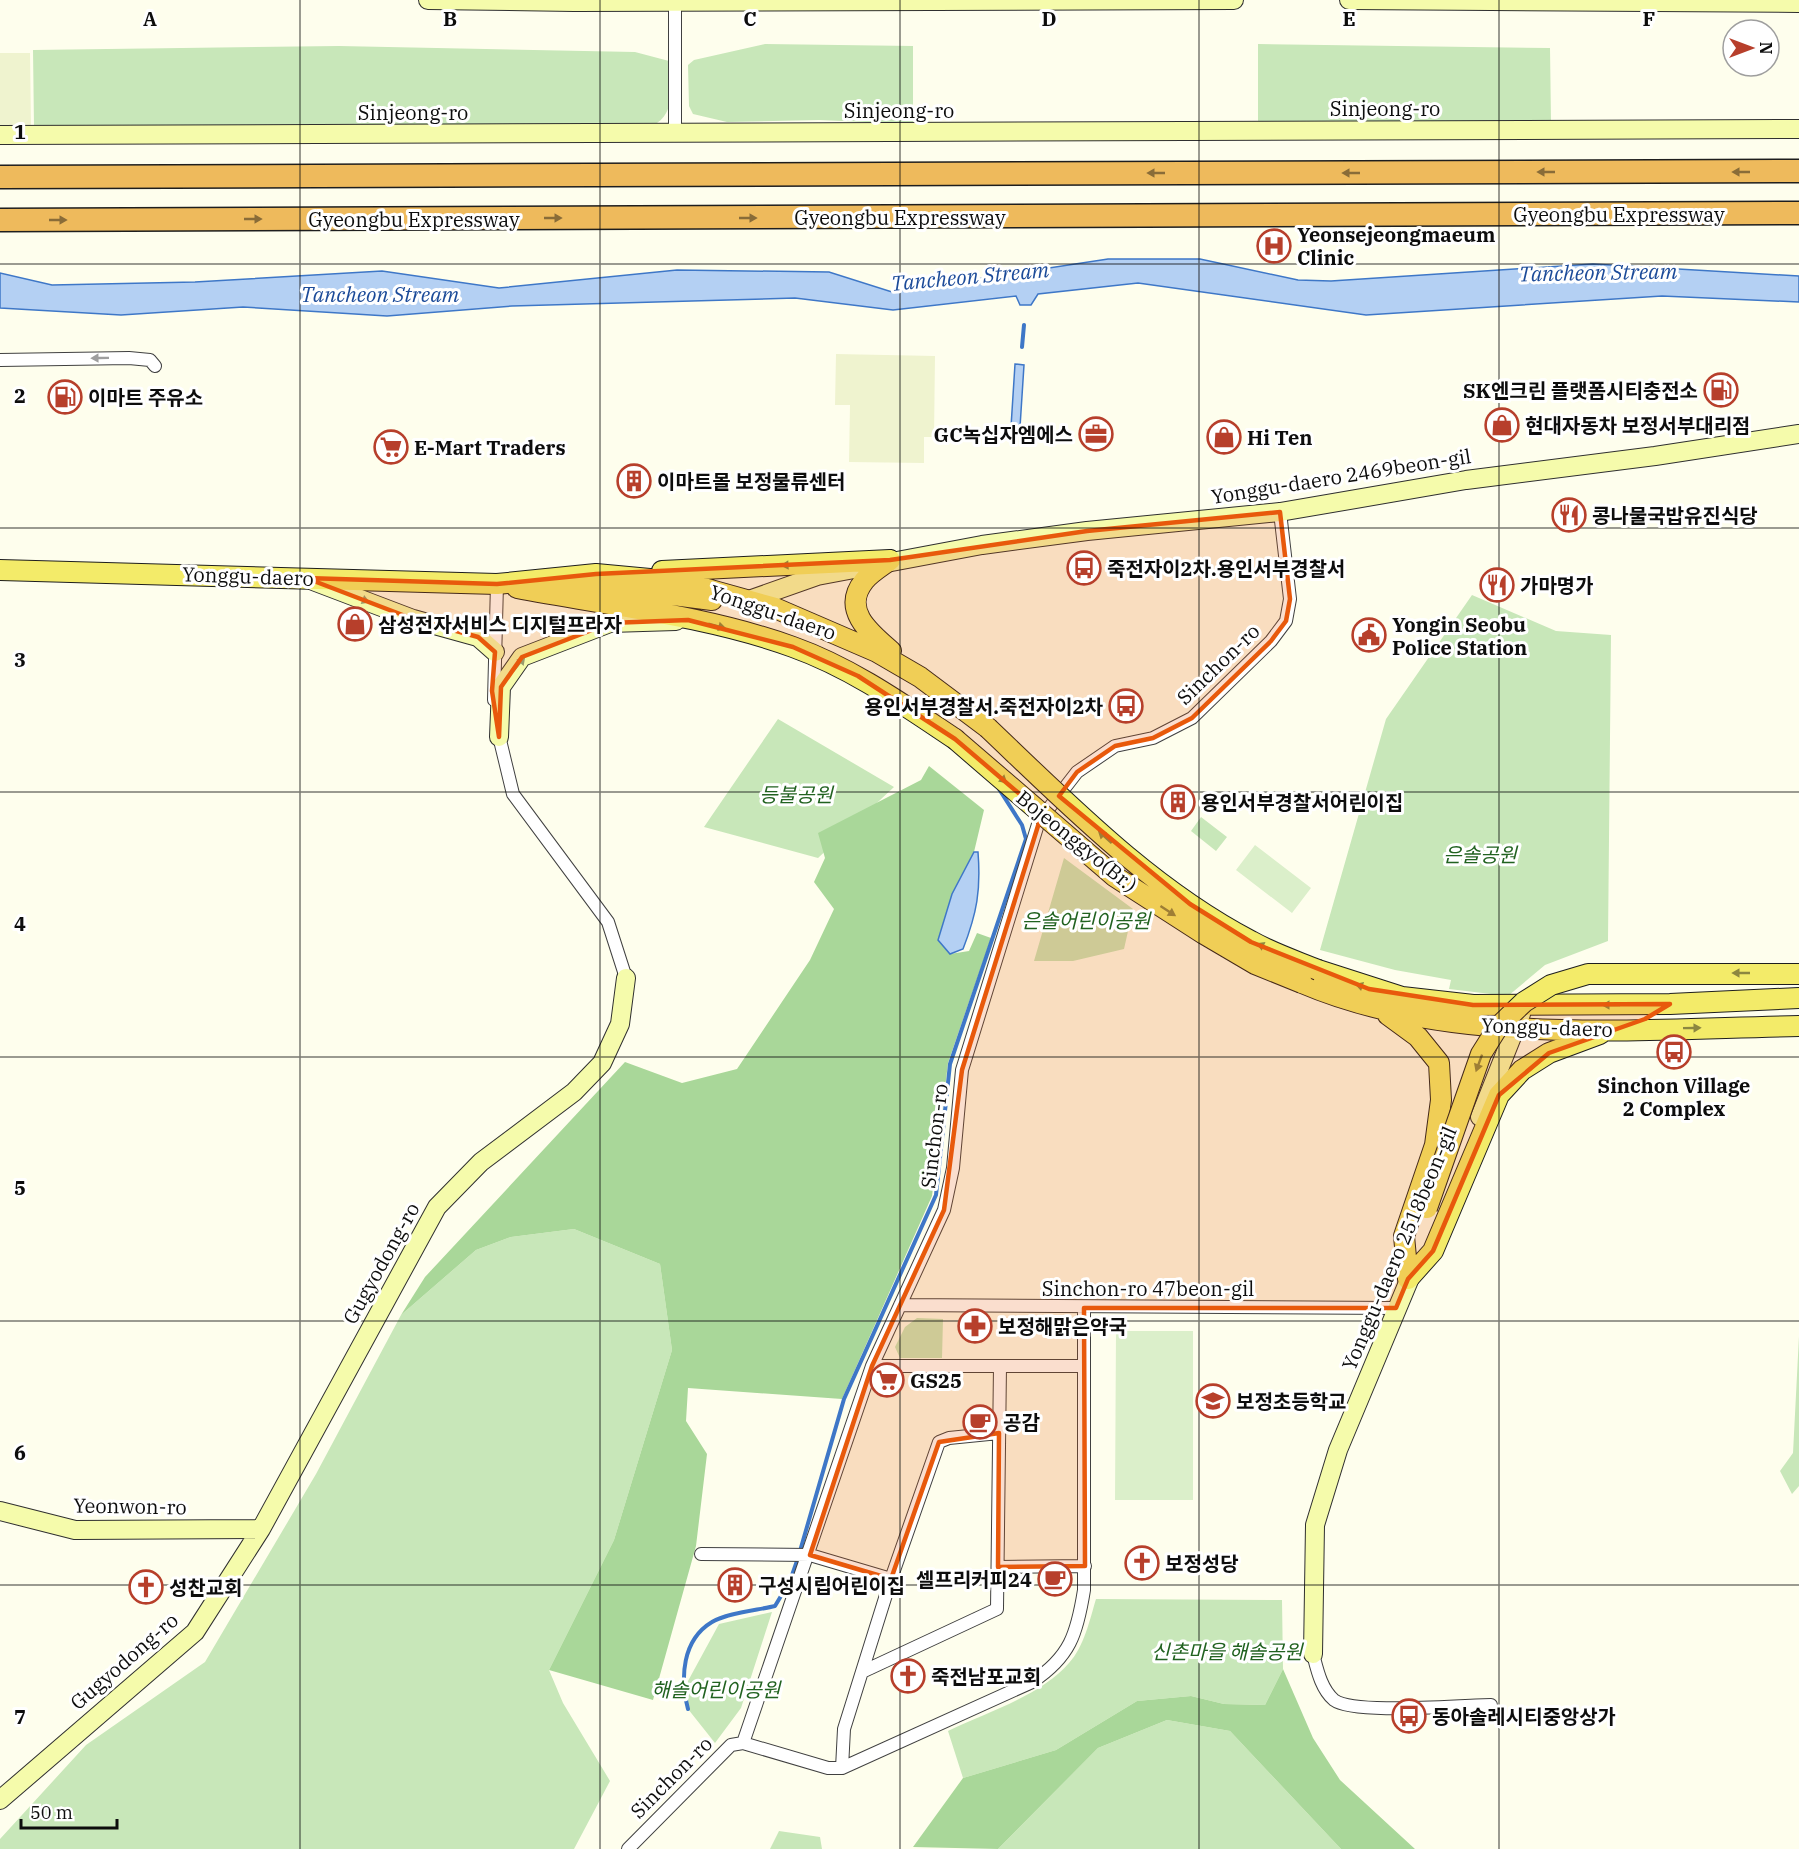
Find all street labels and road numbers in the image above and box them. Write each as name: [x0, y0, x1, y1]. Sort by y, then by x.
street label: Sinjeong-ro: [1330, 95, 1440, 122]
street label: Sinjeong-ro: [844, 97, 954, 124]
street label: Sinjeong-ro: [358, 99, 468, 126]
street label: Gyeongbu Expressway: [1513, 201, 1725, 228]
street label: Gyeongbu Expressway: [794, 204, 1006, 231]
street label: Gyeongbu Expressway: [308, 206, 520, 233]
street label: Yonggu-daero 2469beon-gil: [1209, 442, 1473, 510]
street label: Yonggu-daero: [182, 560, 314, 592]
street label: Yonggu-daero: [706, 578, 840, 646]
street label: Sinchon-ro: [1171, 618, 1265, 710]
street label: Bojeonggyo(Br.): [1011, 784, 1143, 898]
street label: Yonggu-daero: [1481, 1011, 1613, 1043]
street label: Sinchon-ro: [914, 1082, 954, 1190]
street label: Yonggu-daero 2518beon-gil: [1335, 1122, 1463, 1374]
street label: Gugyodong-ro: [336, 1197, 426, 1329]
street label: Sinchon-ro 47beon-gil: [1042, 1275, 1254, 1302]
street label: Yeonwon-ro: [73, 1492, 187, 1520]
street label: Gugyodong-ro: [64, 1607, 184, 1715]
street label: Sinchon-ro: [624, 1730, 718, 1824]

